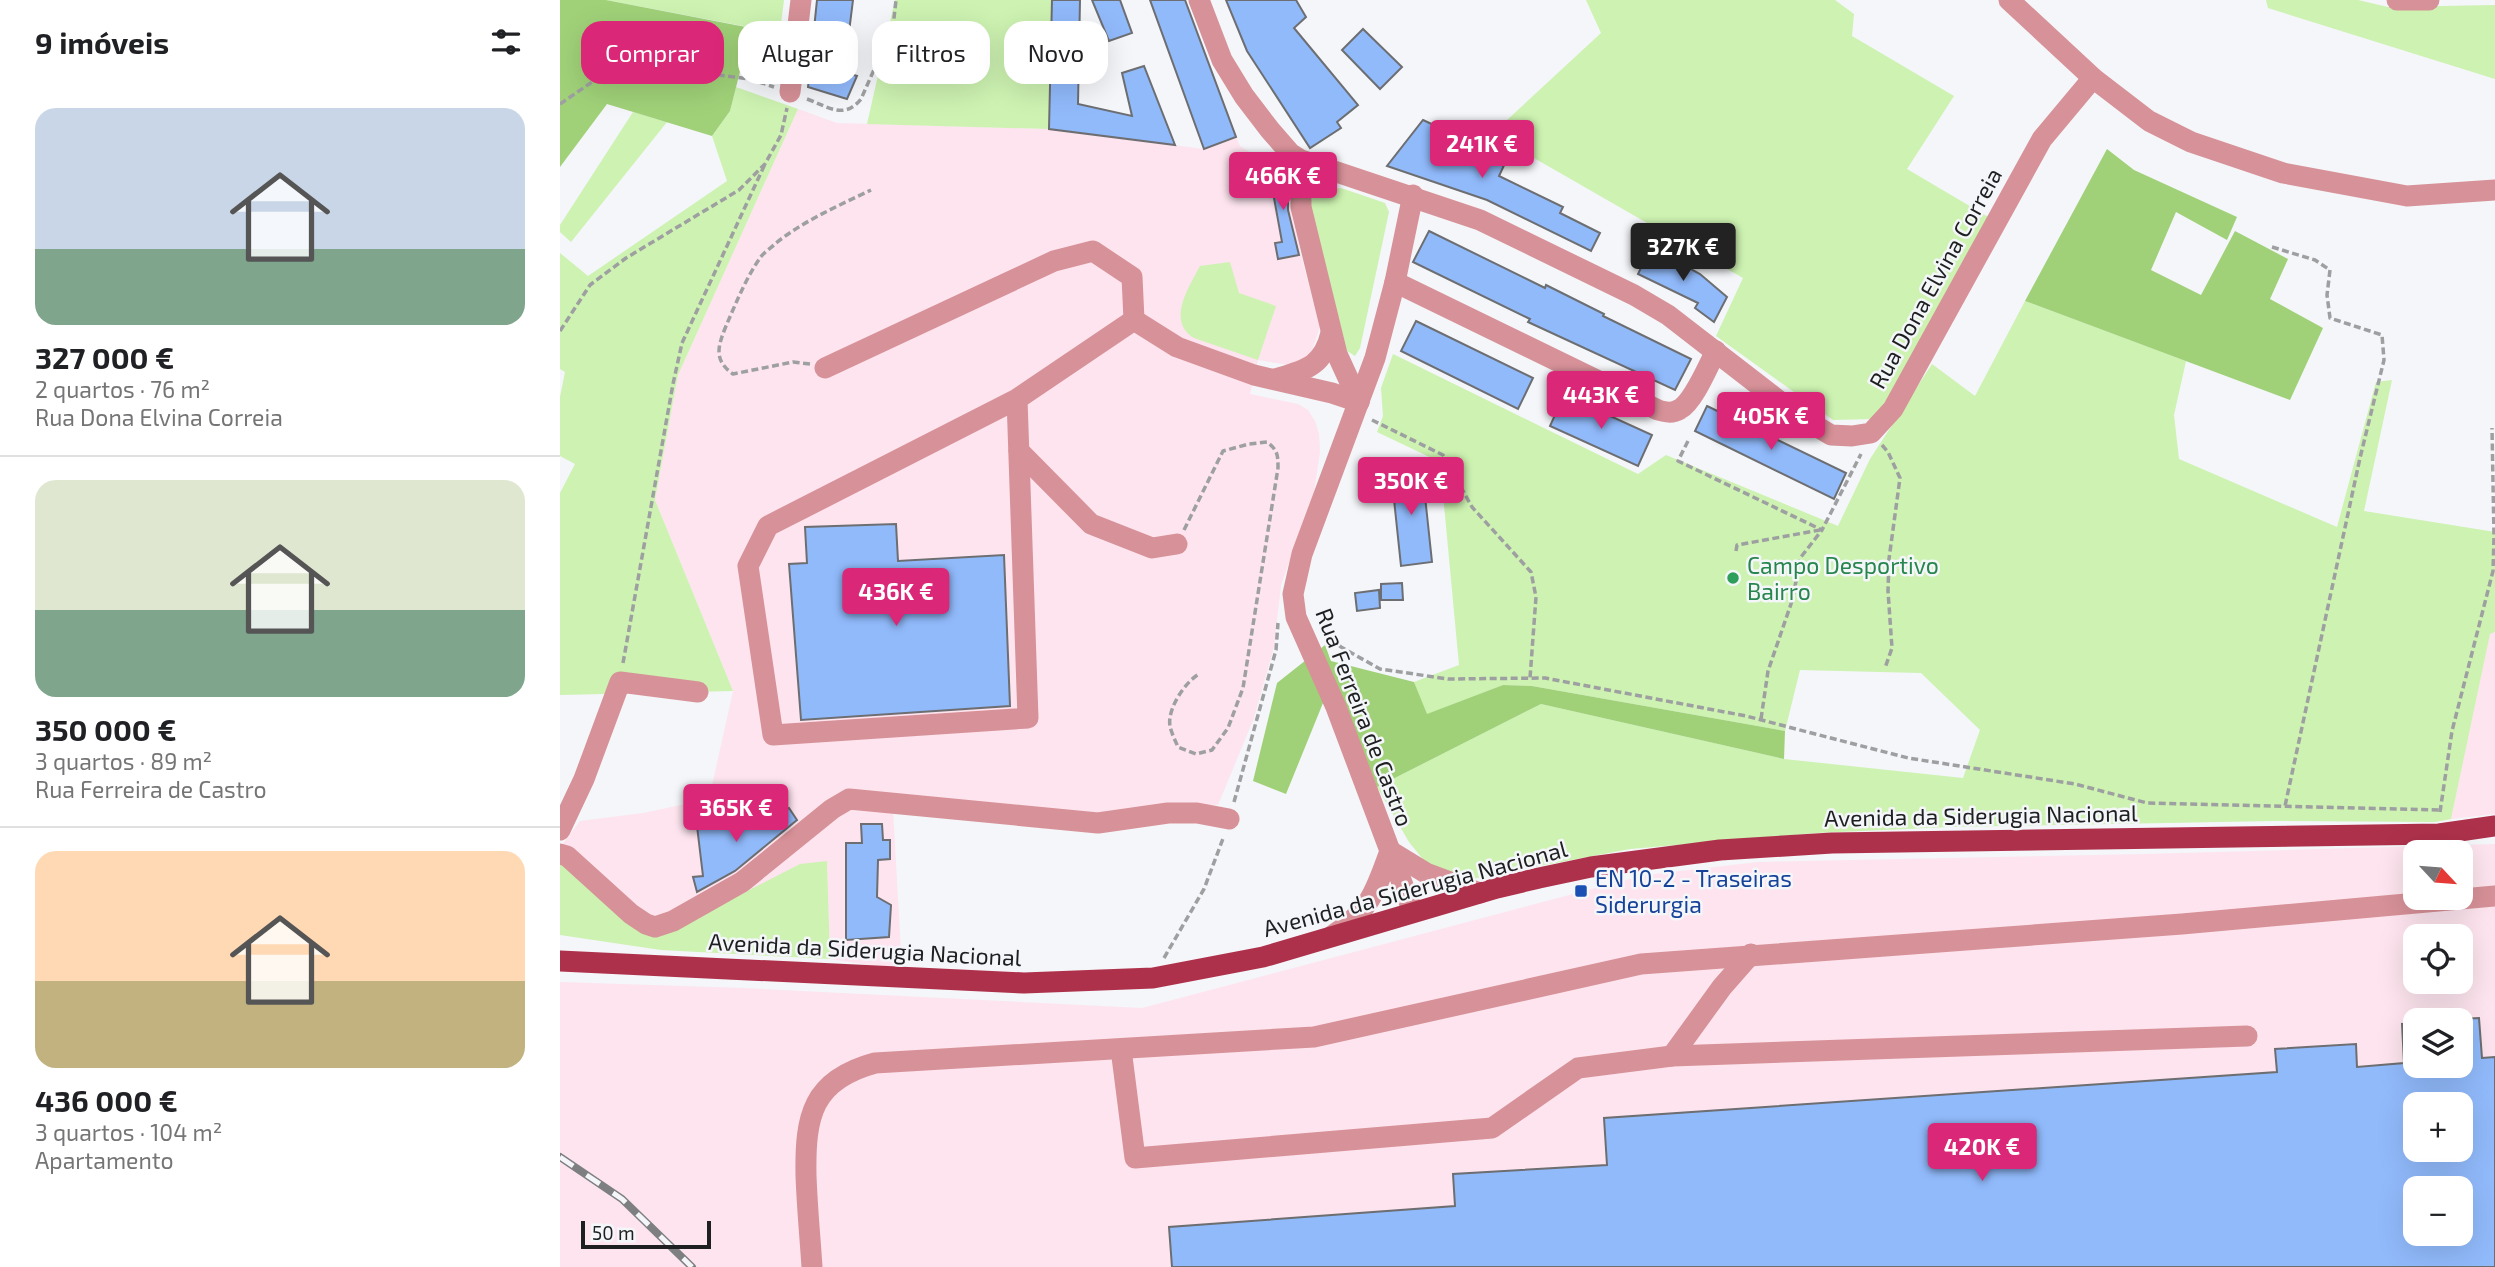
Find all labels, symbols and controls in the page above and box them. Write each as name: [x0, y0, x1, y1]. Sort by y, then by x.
chip: Comprar: [581, 21, 724, 84]
chip: Alugar: [738, 21, 858, 84]
chip: Filtros: [872, 21, 990, 84]
chip: Novo: [1004, 21, 1108, 84]
icon: filters: [487, 23, 525, 61]
text: 9 imóveis: [35, 24, 169, 60]
pin: 241K €: [1425, 120, 1539, 180]
text: 241K €: [1446, 129, 1518, 157]
pin: 466K €: [1226, 152, 1340, 212]
icon: home: [217, 154, 343, 280]
text: 466K €: [1245, 161, 1321, 189]
street label: Rua Dona Elvina Correia: [1863, 163, 2007, 393]
pin: 327K €: [1626, 224, 1740, 283]
text: 327K €: [1647, 232, 1719, 260]
text: 327 000 €: [35, 339, 174, 375]
pin: 443K €: [1544, 372, 1658, 431]
text: 2 quartos · 76 m²: [35, 375, 210, 403]
text: 443K €: [1563, 380, 1639, 408]
pin: 405K €: [1714, 392, 1828, 452]
text: 405K €: [1733, 401, 1809, 429]
text: Rua Dona Elvina Correia: [35, 403, 283, 431]
pin: 350K €: [1354, 458, 1468, 517]
text: 350K €: [1374, 466, 1448, 494]
icon: home: [217, 526, 343, 652]
place label: Campo Desportivo Bairro: [1747, 551, 1939, 605]
pin: 436K €: [839, 568, 953, 628]
marker: Campo Desportivo Bairro: [1725, 570, 1741, 586]
text: 436K €: [858, 577, 934, 605]
street label: Rua Ferreira de Castro: [1310, 604, 1420, 830]
text: 350 000 €: [35, 711, 177, 747]
text: 3 quartos · 89 m²: [35, 747, 212, 775]
text: Rua Ferreira de Castro: [35, 775, 266, 803]
pin: 365K €: [679, 784, 793, 844]
text: 365K €: [699, 793, 773, 821]
street label: Avenida da Siderugia Nacional: [1824, 798, 2138, 832]
street label: Avenida da Siderugia Nacional: [1260, 834, 1570, 942]
north arrow: [2403, 840, 2473, 910]
map controls: [2403, 840, 2473, 1246]
place label: EN 10-2 - Traseiras Siderurgia: [1595, 864, 1792, 918]
marker: EN 10-2 - Traseiras Siderurgia: [1573, 883, 1589, 899]
icon: home: [217, 897, 343, 1023]
button: locate: [2403, 924, 2473, 994]
street label: Avenida da Siderugia Nacional: [708, 927, 1022, 971]
button: layers: [2403, 1008, 2473, 1078]
text: 436 000 €: [35, 1082, 178, 1118]
button: +: [2403, 1092, 2473, 1162]
text: 3 quartos · 104 m²: [35, 1118, 222, 1146]
pin: 420K €: [1925, 1124, 2039, 1183]
text: 420K €: [1944, 1132, 2020, 1160]
text: Apartamento: [35, 1146, 174, 1174]
button: −: [2403, 1176, 2473, 1246]
scale bar: [581, 1218, 710, 1250]
text: 50 m: [592, 1221, 635, 1244]

